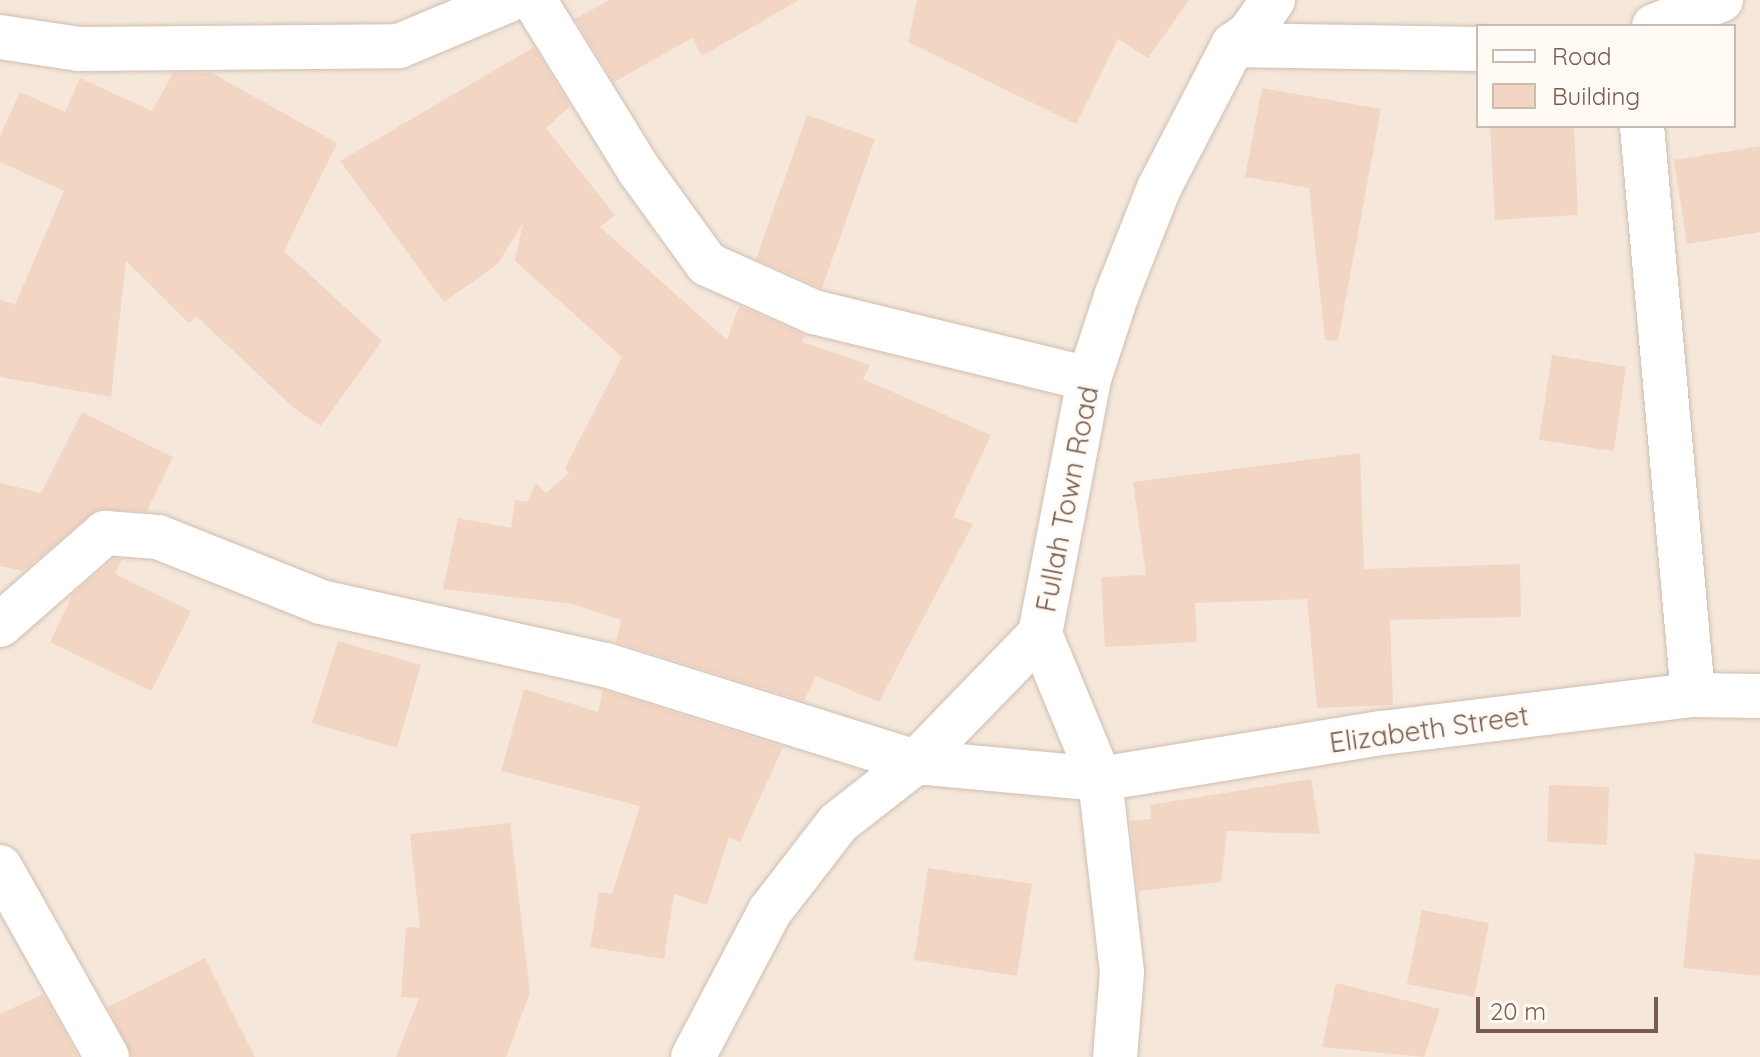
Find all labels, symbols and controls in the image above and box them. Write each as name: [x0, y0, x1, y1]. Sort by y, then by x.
legend: [1476, 24, 1736, 128]
text: Road: [1552, 41, 1612, 71]
text: Building: [1552, 81, 1640, 111]
street label: Fullah Town Road: [1029, 383, 1105, 615]
street label: Elizabeth Street: [1327, 698, 1531, 760]
scale bar: [1480, 981, 1662, 1031]
text: 20 m: [1490, 996, 1546, 1026]

